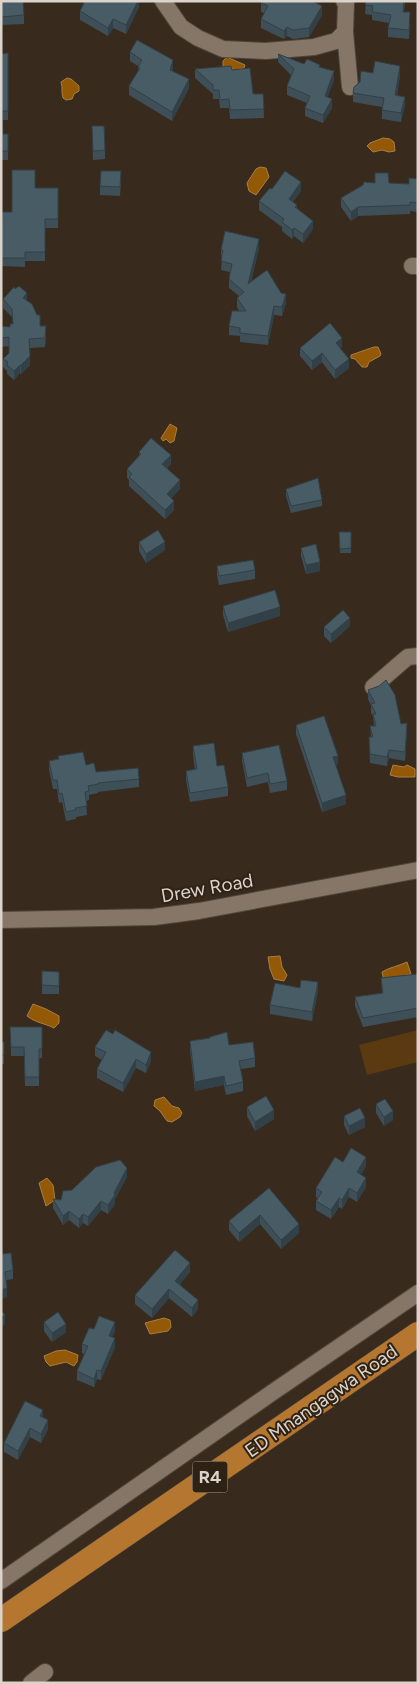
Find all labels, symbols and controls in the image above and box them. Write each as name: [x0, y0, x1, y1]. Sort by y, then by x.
street label: Drew Road: [159, 869, 255, 907]
street label: ED Mnangagwa Road: [240, 1340, 402, 1462]
road number: R4: [192, 1461, 228, 1492]

